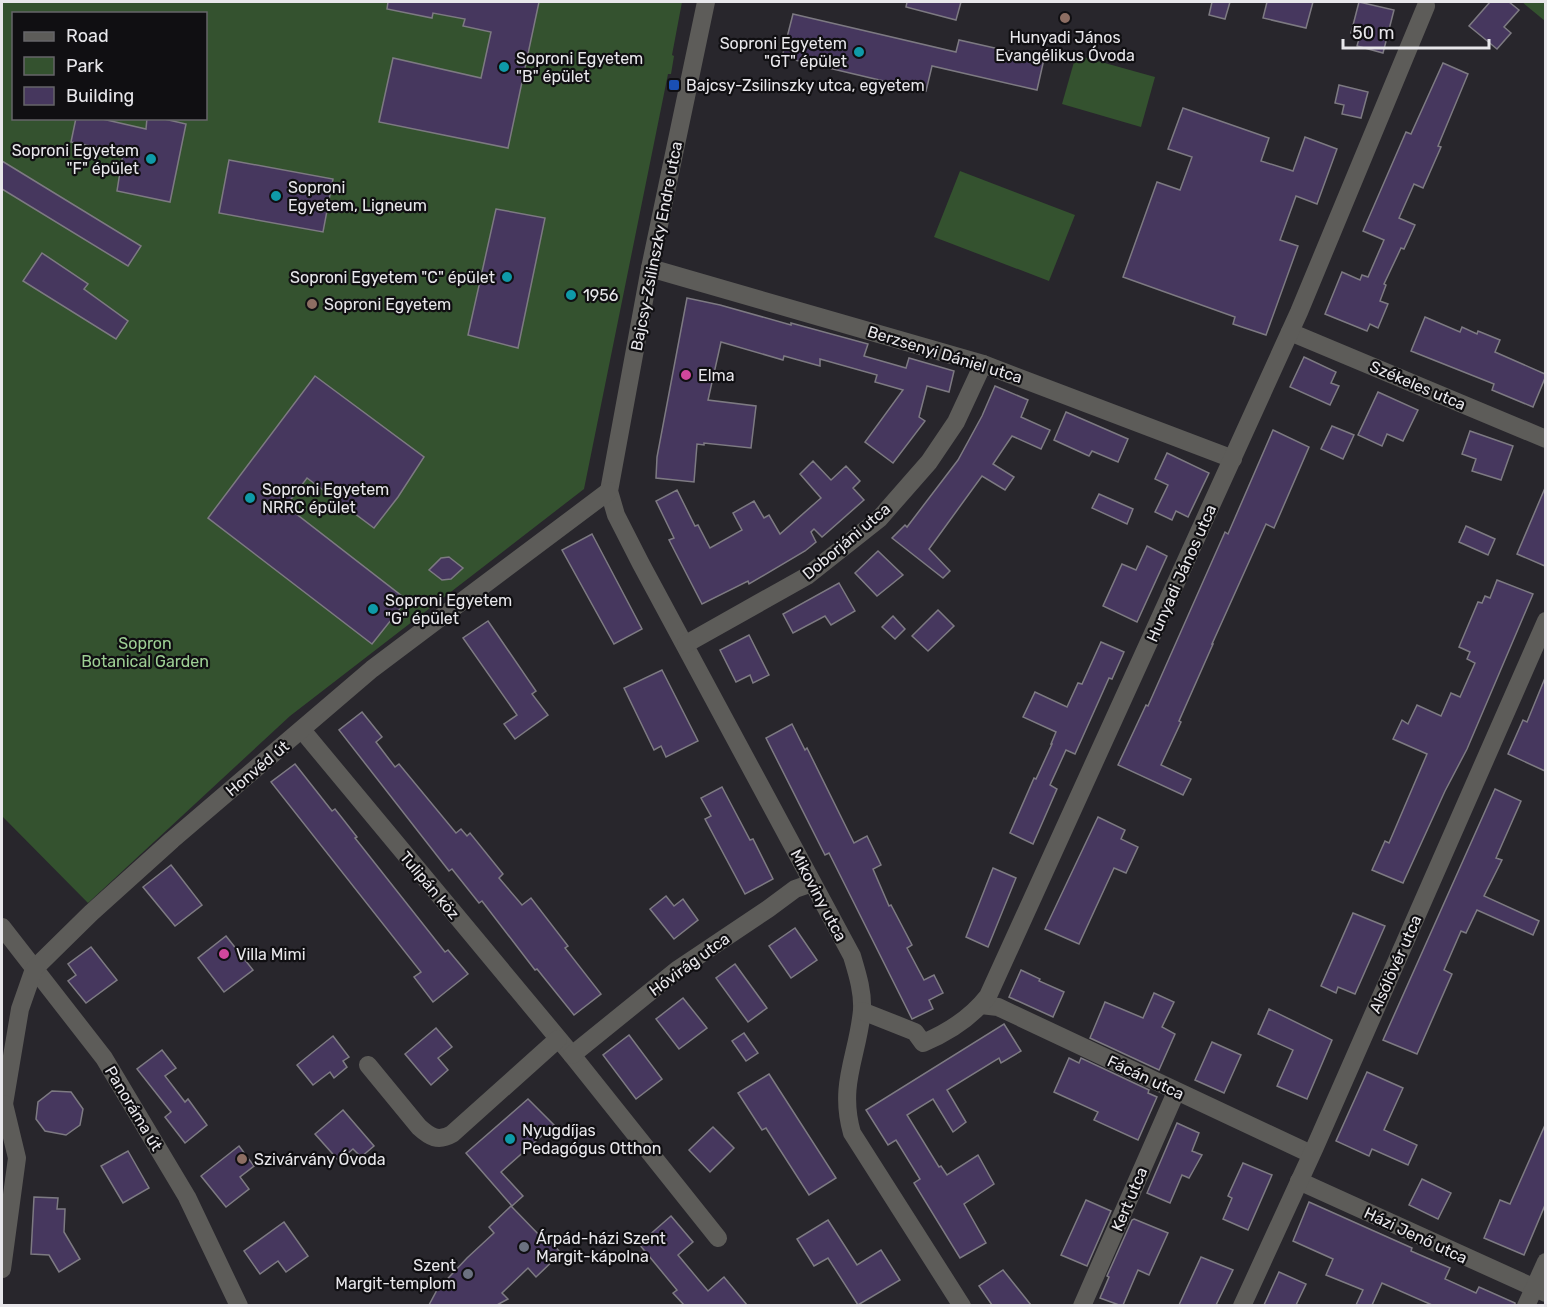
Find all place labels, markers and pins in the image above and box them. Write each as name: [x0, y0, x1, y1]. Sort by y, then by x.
marker: Hunyadi János Evangélikus Óvoda: [1058, 11, 1072, 25]
place label: Hunyadi János Evangélikus Óvoda: [995, 28, 1135, 65]
place label: Soproni Egyetem "GT" épület: [720, 34, 847, 71]
marker: Soproni Egyetem "GT" épület: [852, 45, 866, 59]
place label: Soproni Egyetem "B" épület: [516, 49, 643, 86]
marker: Soproni Egyetem "B" épület: [497, 60, 511, 74]
place label: Bajcsy-Zsilinszky utca, egyetem: [686, 76, 925, 95]
marker: Bajcsy-Zsilinszky utca, egyetem: [667, 78, 681, 92]
place label: Soproni Egyetem "F" épület: [12, 141, 139, 178]
marker: Soproni Egyetem "F" épület: [144, 152, 158, 166]
place label: Soproni Egyetem, Ligneum: [288, 178, 427, 215]
marker: Soproni Egyetem, Ligneum: [269, 189, 283, 203]
place label: Soproni Egyetem "C" épület: [290, 268, 495, 287]
marker: Soproni Egyetem "C" épület: [500, 270, 514, 284]
place label: 1956: [583, 286, 619, 305]
marker: 1956: [564, 288, 578, 302]
place label: Soproni Egyetem: [324, 295, 451, 314]
marker: Soproni Egyetem: [305, 297, 319, 311]
place label: Elma: [698, 366, 735, 385]
marker: Elma: [679, 368, 693, 382]
place label: Soproni Egyetem NRRC épület: [262, 480, 389, 517]
marker: Soproni Egyetem NRRC épület: [243, 491, 257, 505]
place label: Soproni Egyetem "G" épület: [385, 591, 512, 628]
marker: Soproni Egyetem "G" épület: [366, 602, 380, 616]
place label: Villa Mimi: [236, 945, 306, 964]
marker: Villa Mimi: [217, 947, 231, 961]
place label: Nyugdíjas Pedagógus Otthon: [522, 1121, 661, 1158]
marker: Nyugdíjas Pedagógus Otthon: [503, 1132, 517, 1146]
place label: Szivárvány Óvoda: [254, 1149, 386, 1169]
marker: Szivárvány Óvoda: [235, 1152, 249, 1166]
place label: Árpád-házi Szent Margit-kápolna: [536, 1229, 666, 1266]
marker: Árpád-házi Szent Margit-kápolna: [517, 1240, 531, 1254]
place label: Szent Margit-templom: [335, 1256, 456, 1293]
marker: Szent Margit-templom: [461, 1267, 475, 1281]

